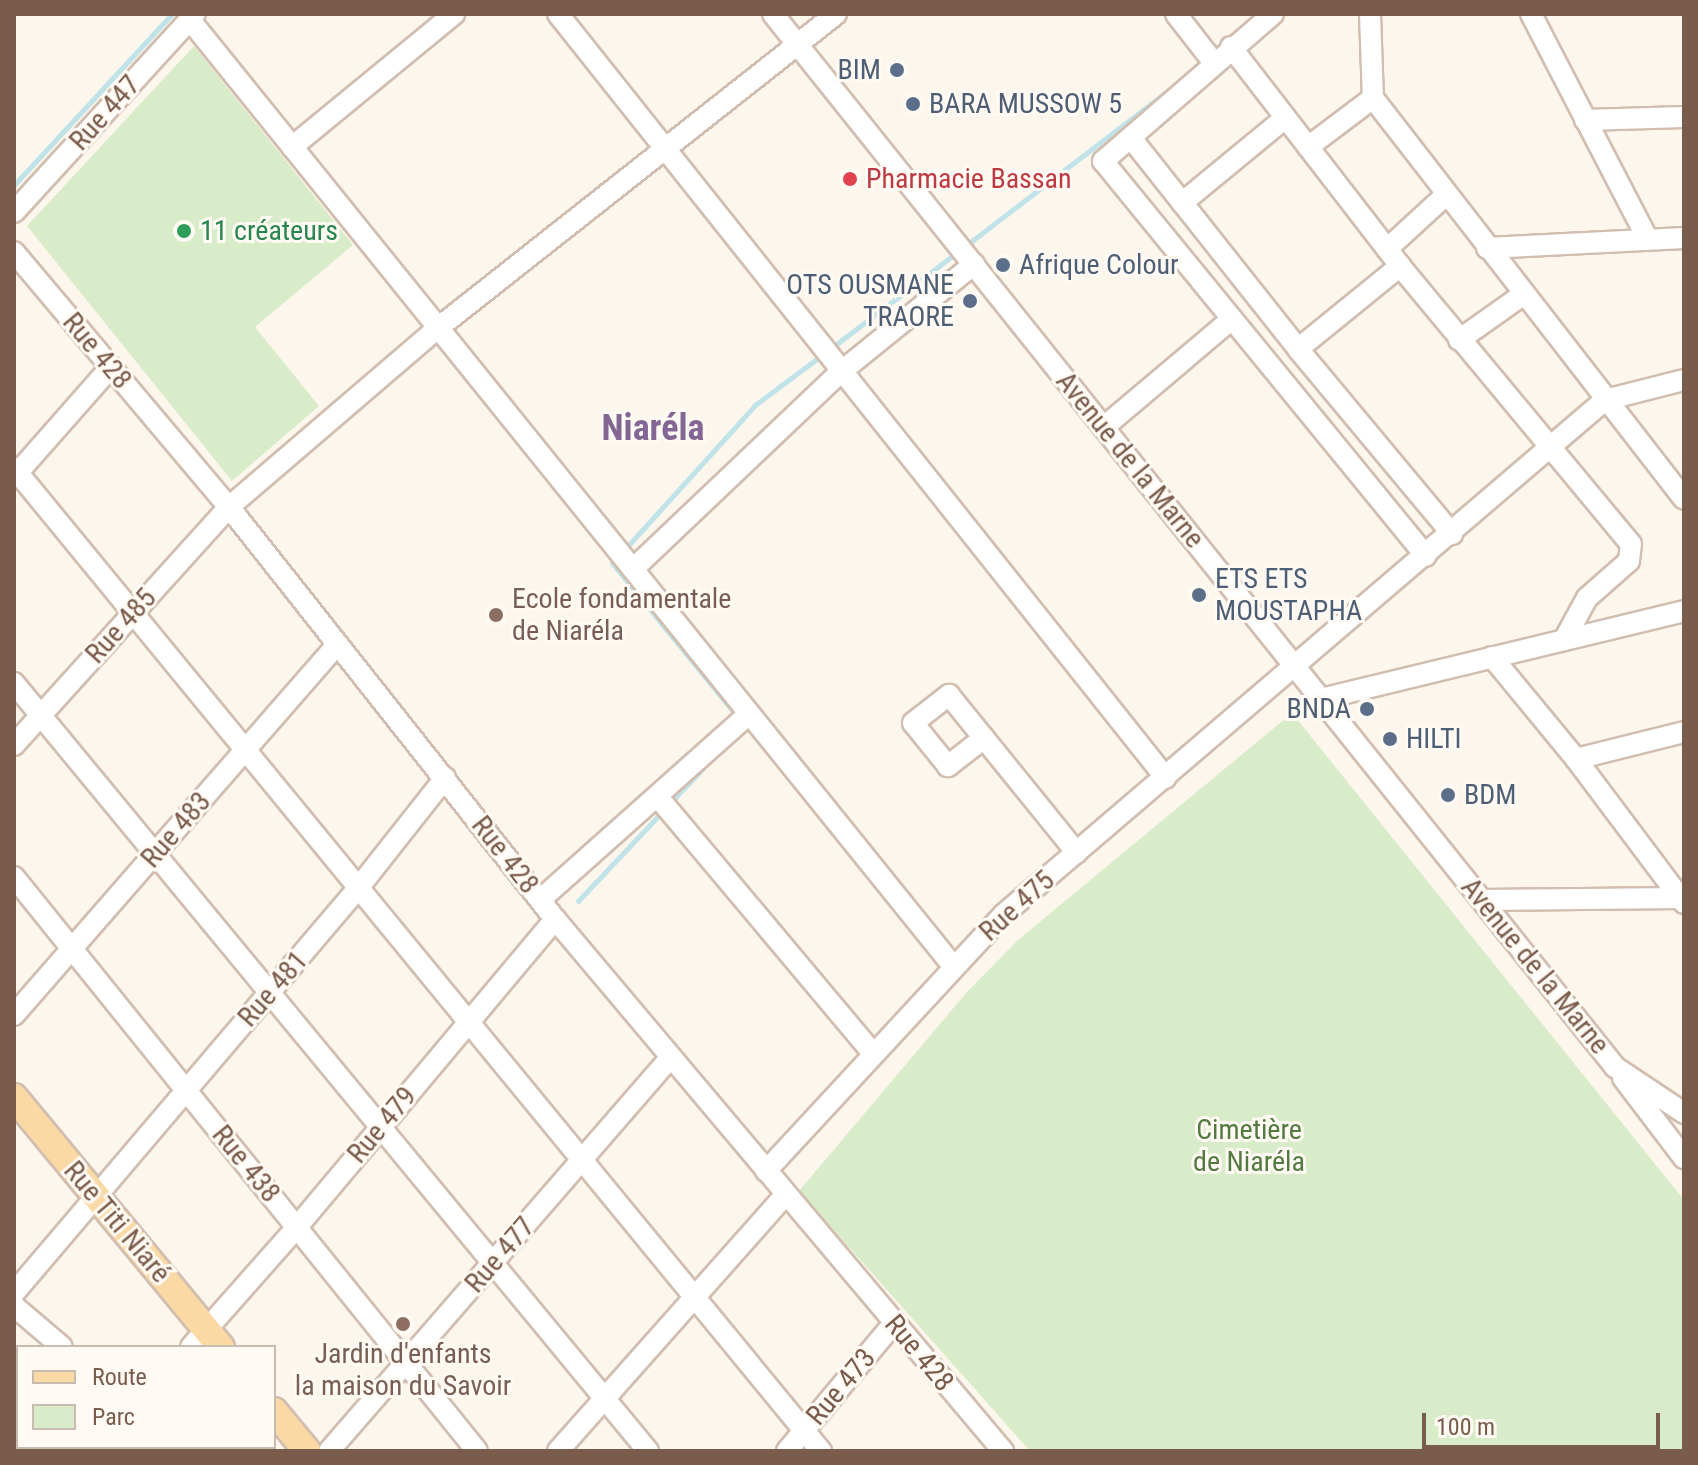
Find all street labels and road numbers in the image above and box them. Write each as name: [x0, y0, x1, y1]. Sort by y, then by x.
street label: Rue 447: [63, 69, 147, 157]
street label: Rue 428: [55, 306, 139, 396]
street label: Avenue de la Marne: [1049, 365, 1211, 555]
street label: Rue 485: [79, 582, 163, 670]
street label: Rue 483: [134, 785, 218, 875]
street label: Rue 428: [464, 809, 546, 901]
street label: Rue 475: [973, 864, 1061, 948]
street label: Avenue de la Marne: [1454, 871, 1616, 1061]
street label: Rue 481: [231, 944, 315, 1034]
street label: Rue 479: [340, 1080, 424, 1170]
street label: Rue 438: [205, 1119, 287, 1209]
street label: Rue Titi Niaré: [56, 1154, 178, 1290]
street label: Rue 477: [458, 1210, 542, 1300]
street label: Rue 428: [877, 1308, 961, 1398]
street label: Rue 473: [799, 1342, 883, 1432]

